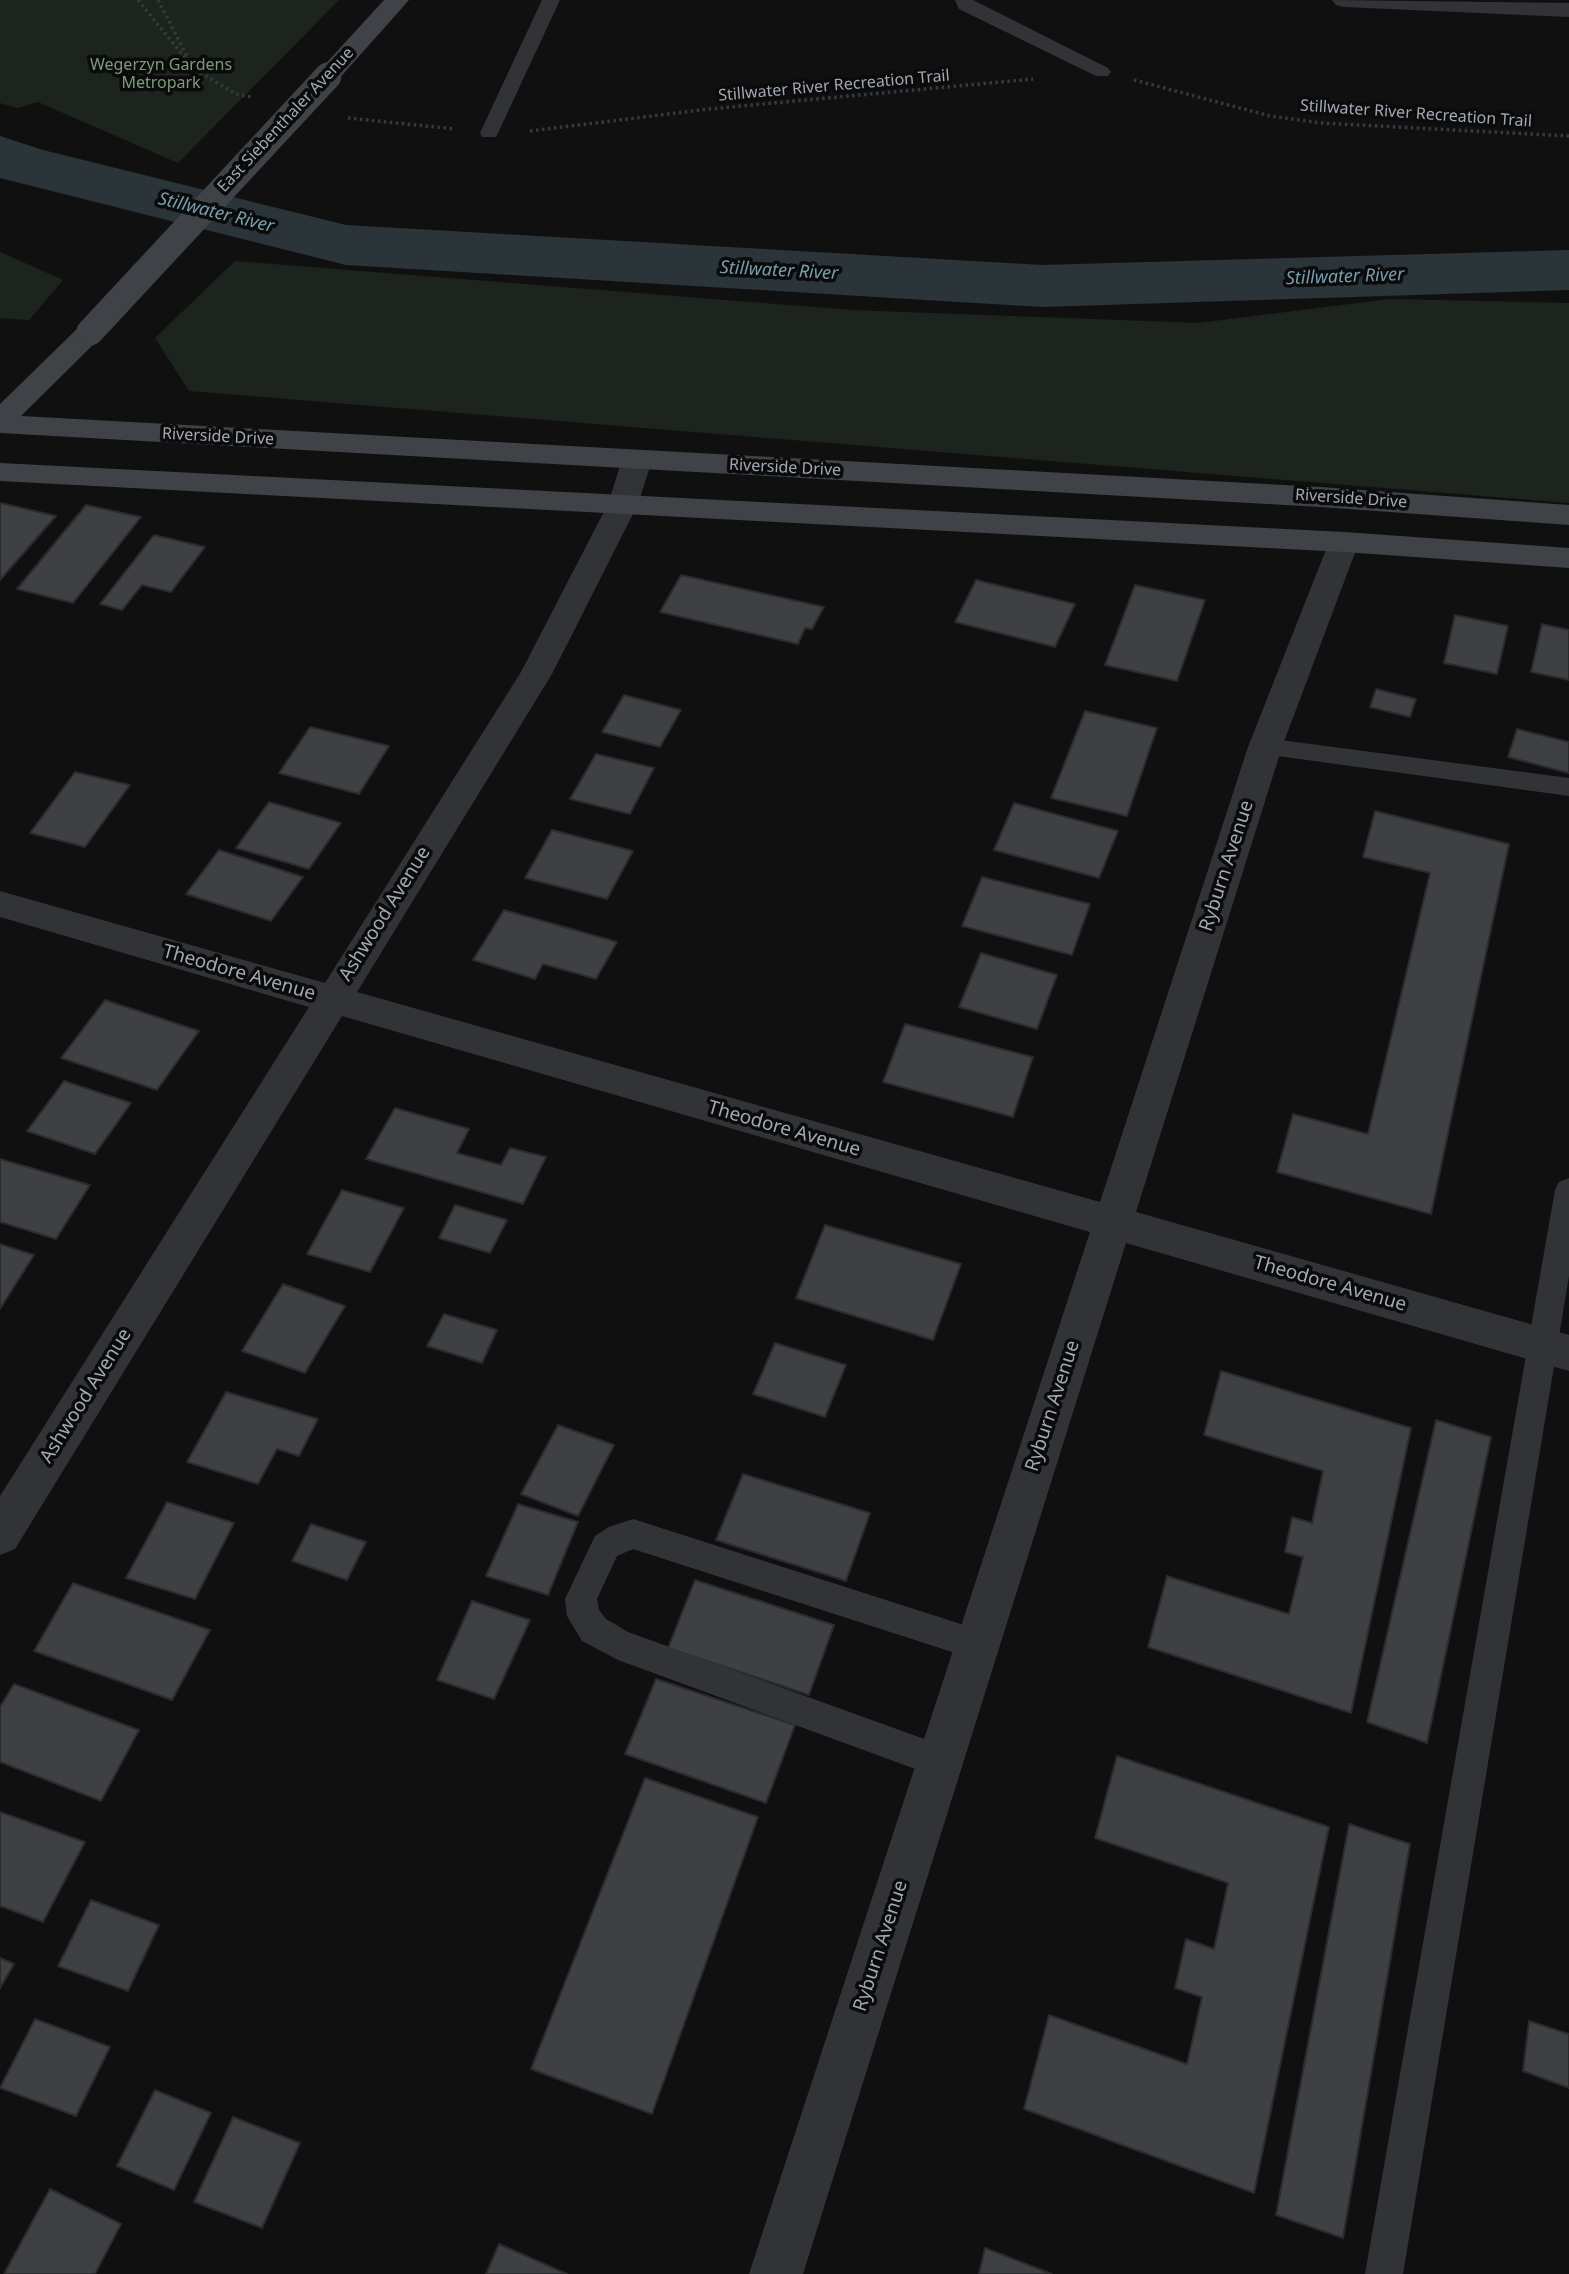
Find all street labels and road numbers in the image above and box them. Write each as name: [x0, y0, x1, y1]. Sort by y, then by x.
street label: East Siebenthaler Avenue: [214, 44, 358, 196]
street label: Stillwater River Recreation Trail: [717, 66, 951, 106]
street label: Stillwater River Recreation Trail: [1299, 96, 1533, 132]
street label: Riverside Drive: [161, 424, 275, 450]
street label: Riverside Drive: [728, 455, 842, 481]
street label: Riverside Drive: [1294, 486, 1408, 512]
street label: Ryburn Avenue: [1195, 798, 1259, 934]
street label: Ashwood Avenue: [334, 843, 436, 985]
street label: Theodore Avenue: [160, 940, 318, 1006]
street label: Theodore Avenue: [705, 1096, 863, 1162]
street label: Theodore Avenue: [1251, 1251, 1409, 1317]
street label: Ashwood Avenue: [35, 1325, 137, 1467]
street label: Ryburn Avenue: [1021, 1338, 1085, 1474]
street label: Ryburn Avenue: [849, 1878, 913, 2014]

